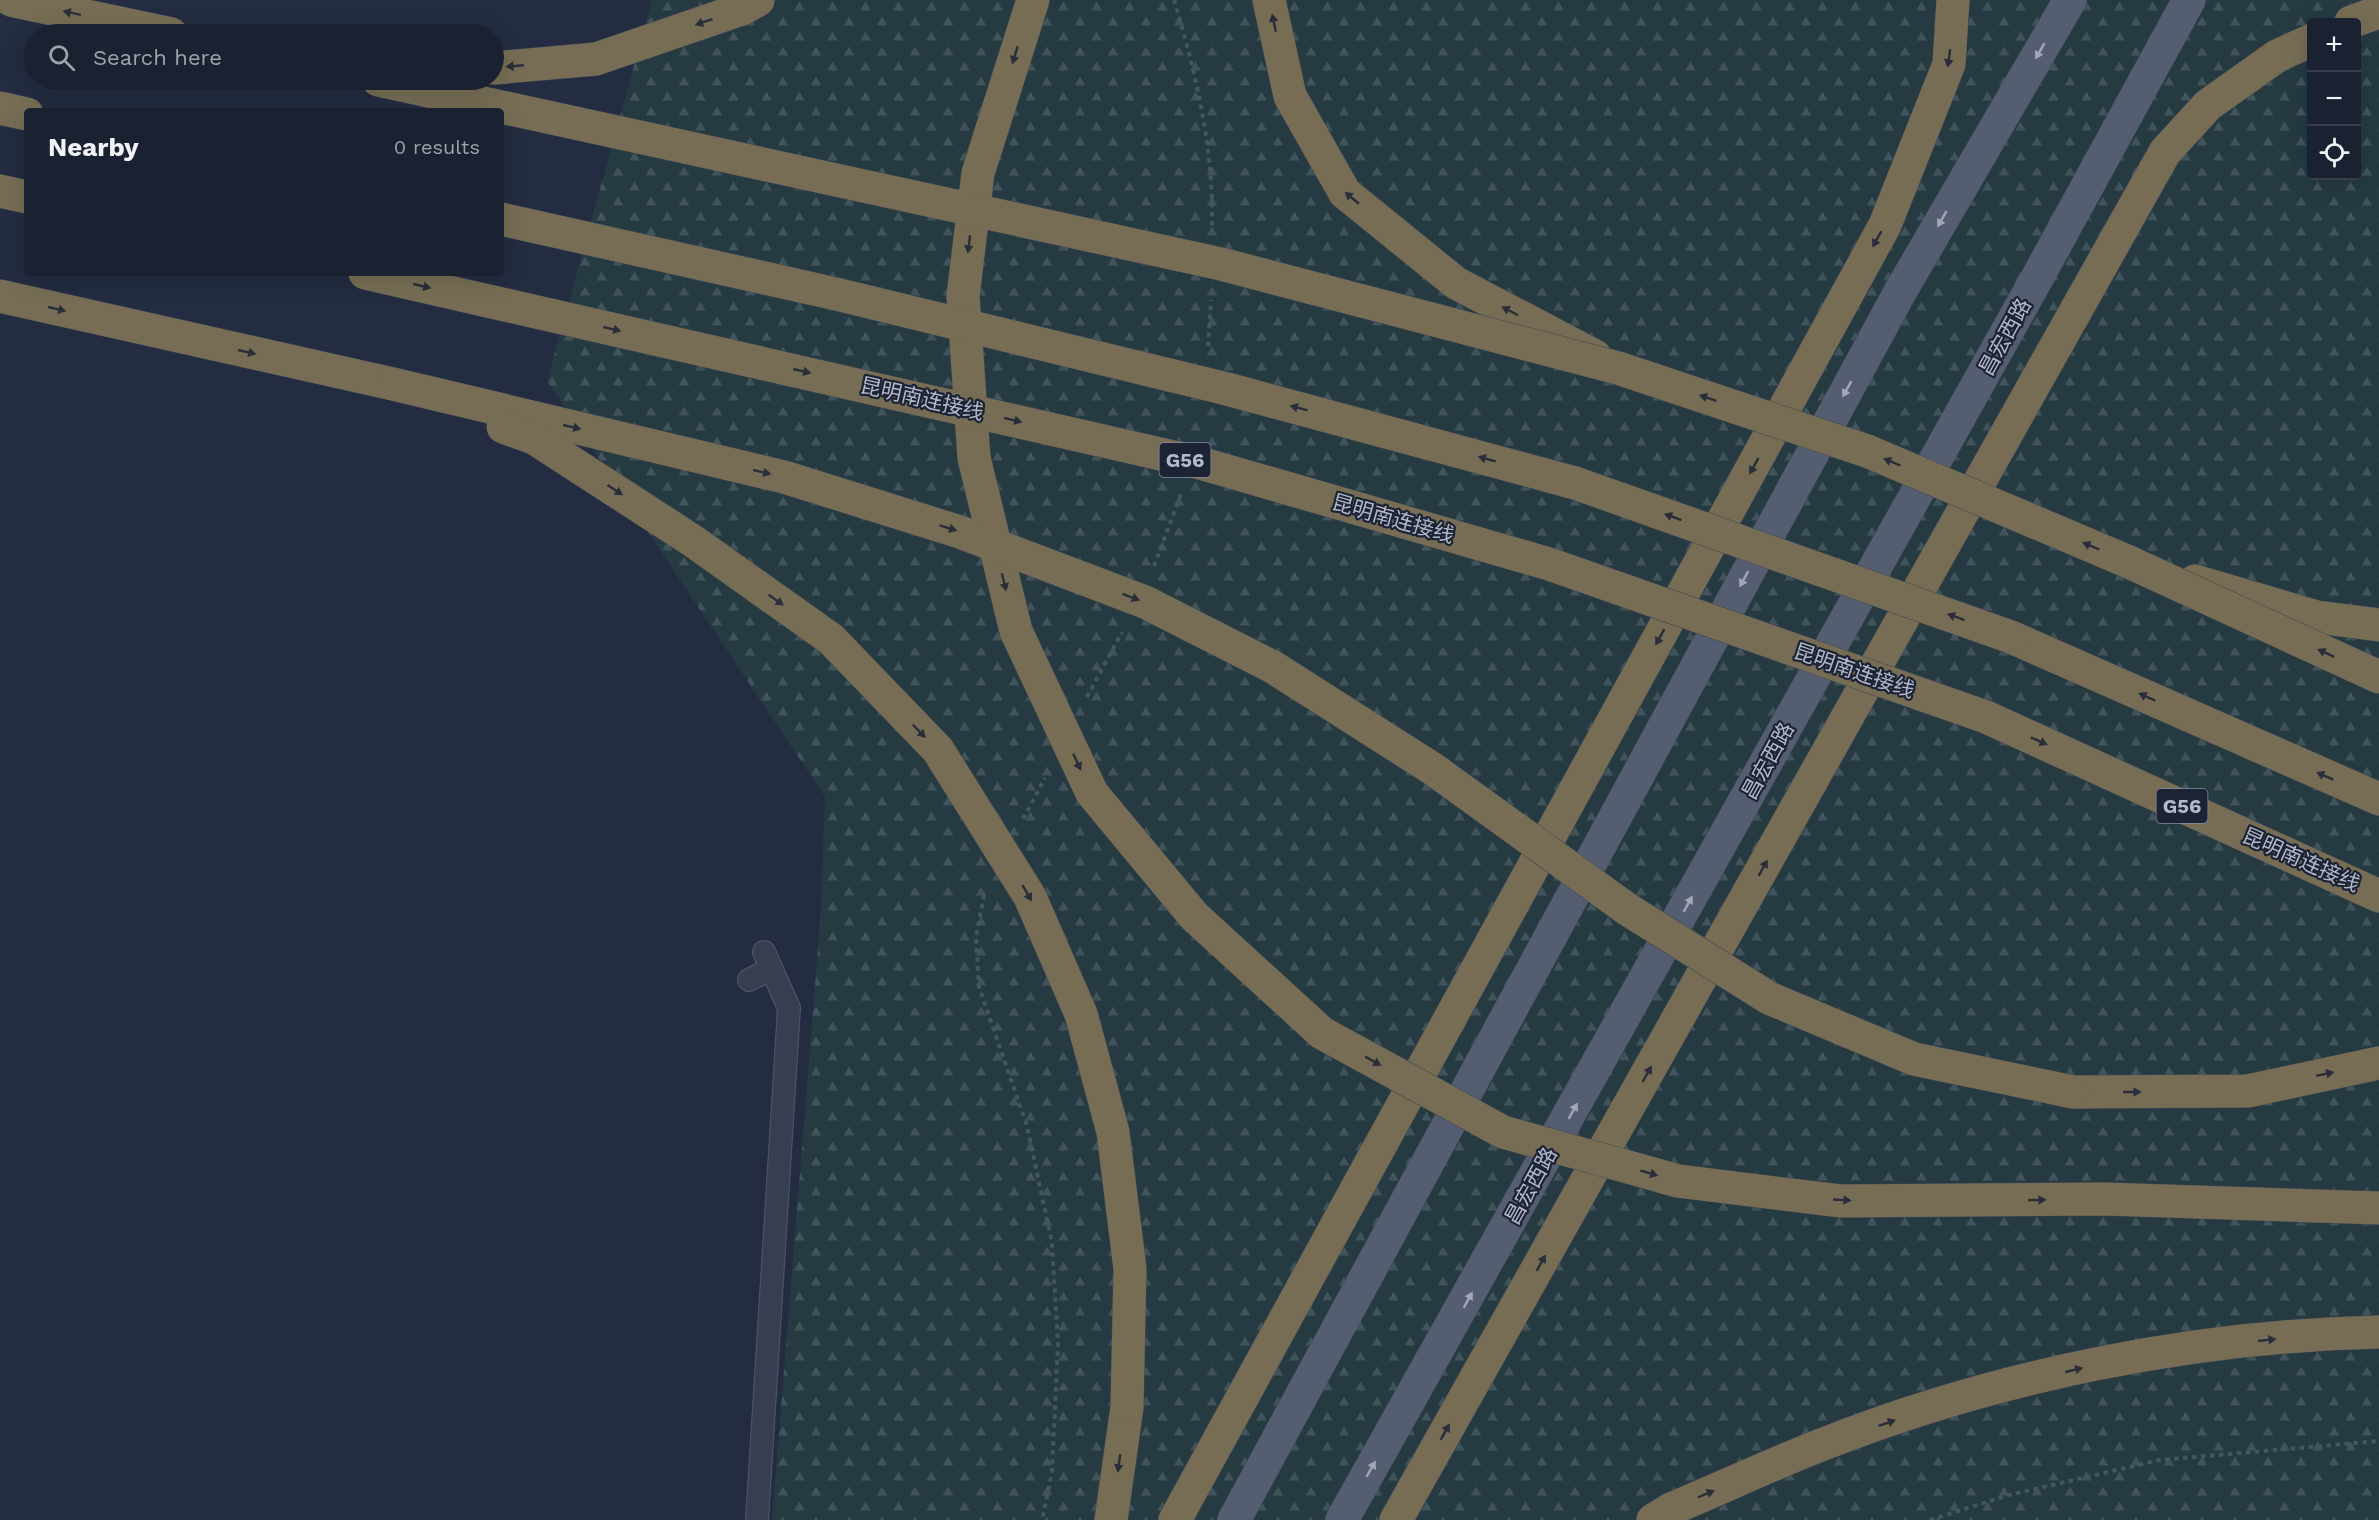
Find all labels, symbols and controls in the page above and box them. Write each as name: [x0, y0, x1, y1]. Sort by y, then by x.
one-way arrow: [63, 8, 82, 17]
one-way arrow: [1269, 13, 1278, 32]
one-way arrow: [695, 18, 713, 27]
map controls: [2307, 18, 2361, 180]
button: +: [2307, 18, 2361, 72]
search box: [24, 24, 504, 90]
icon: search: [45, 41, 78, 74]
one-way arrow: [2036, 42, 2046, 59]
text: Search here: [93, 45, 222, 70]
one-way arrow: [1010, 46, 1019, 64]
one-way arrow: [1944, 49, 1953, 68]
one-way arrow: [506, 61, 525, 71]
button: −: [2307, 72, 2361, 126]
button: locate: [2307, 126, 2361, 180]
text: Nearby: [48, 132, 139, 162]
text: 0 results: [394, 135, 480, 159]
one-way arrow: [1344, 192, 1360, 205]
one-way arrow: [1937, 211, 1948, 227]
one-way arrow: [1872, 231, 1882, 248]
one-way arrow: [965, 235, 974, 254]
one-way arrow: [412, 282, 431, 291]
street label: 昌宏西路: [1973, 294, 2036, 380]
one-way arrow: [48, 305, 67, 314]
one-way arrow: [1502, 306, 1519, 316]
one-way arrow: [603, 324, 621, 334]
one-way arrow: [238, 347, 257, 357]
one-way arrow: [793, 367, 811, 377]
street label: 昆明南连接线: [858, 372, 986, 425]
one-way arrow: [1842, 381, 1852, 398]
one-way arrow: [1699, 393, 1717, 402]
one-way arrow: [1290, 403, 1308, 412]
one-way arrow: [1003, 416, 1022, 425]
one-way arrow: [563, 423, 581, 433]
road number: G56: [1160, 443, 1210, 477]
one-way arrow: [1478, 454, 1496, 463]
one-way arrow: [1749, 457, 1759, 474]
one-way arrow: [1883, 457, 1901, 466]
one-way arrow: [752, 468, 771, 478]
one-way arrow: [607, 484, 623, 495]
street label: 昆明南连接线: [1329, 489, 1457, 548]
one-way arrow: [1664, 512, 1682, 522]
one-way arrow: [939, 524, 957, 533]
one-way arrow: [2082, 541, 2100, 551]
one-way arrow: [1739, 571, 1749, 588]
one-way arrow: [999, 573, 1009, 591]
one-way arrow: [1122, 592, 1140, 602]
one-way arrow: [768, 594, 784, 606]
one-way arrow: [1947, 612, 1965, 622]
one-way arrow: [1655, 628, 1665, 645]
street label: 昆明南连接线: [1791, 638, 1918, 703]
one-way arrow: [2317, 648, 2334, 657]
one-way arrow: [2138, 692, 2156, 701]
street label: 昌宏西路: [1736, 718, 1799, 804]
one-way arrow: [912, 723, 926, 737]
one-way arrow: [2030, 736, 2048, 746]
one-way arrow: [1073, 753, 1082, 770]
one-way arrow: [2316, 771, 2334, 781]
road number: G56: [2156, 789, 2208, 823]
street label: 昆明南连接线: [2239, 822, 2364, 897]
one-way arrow: [1758, 859, 1768, 876]
one-way arrow: [1022, 885, 1032, 902]
one-way arrow: [1683, 895, 1693, 912]
one-way arrow: [1365, 1056, 1382, 1066]
one-way arrow: [1642, 1065, 1652, 1082]
one-way arrow: [2316, 1069, 2334, 1079]
one-way arrow: [2122, 1087, 2141, 1097]
one-way arrow: [1568, 1102, 1578, 1119]
street label: 昌宏西路: [1499, 1143, 1562, 1229]
one-way arrow: [1640, 1169, 1658, 1178]
one-way arrow: [1832, 1195, 1851, 1205]
one-way arrow: [2027, 1195, 2046, 1204]
one-way arrow: [1536, 1254, 1546, 1271]
one-way arrow: [1462, 1292, 1473, 1308]
one-way arrow: [2257, 1335, 2276, 1345]
one-way arrow: [2065, 1365, 2084, 1374]
one-way arrow: [1878, 1417, 1896, 1427]
one-way arrow: [1440, 1424, 1450, 1441]
one-way arrow: [1115, 1454, 1124, 1473]
one-way arrow: [1366, 1460, 1376, 1477]
one-way arrow: [1697, 1489, 1715, 1499]

